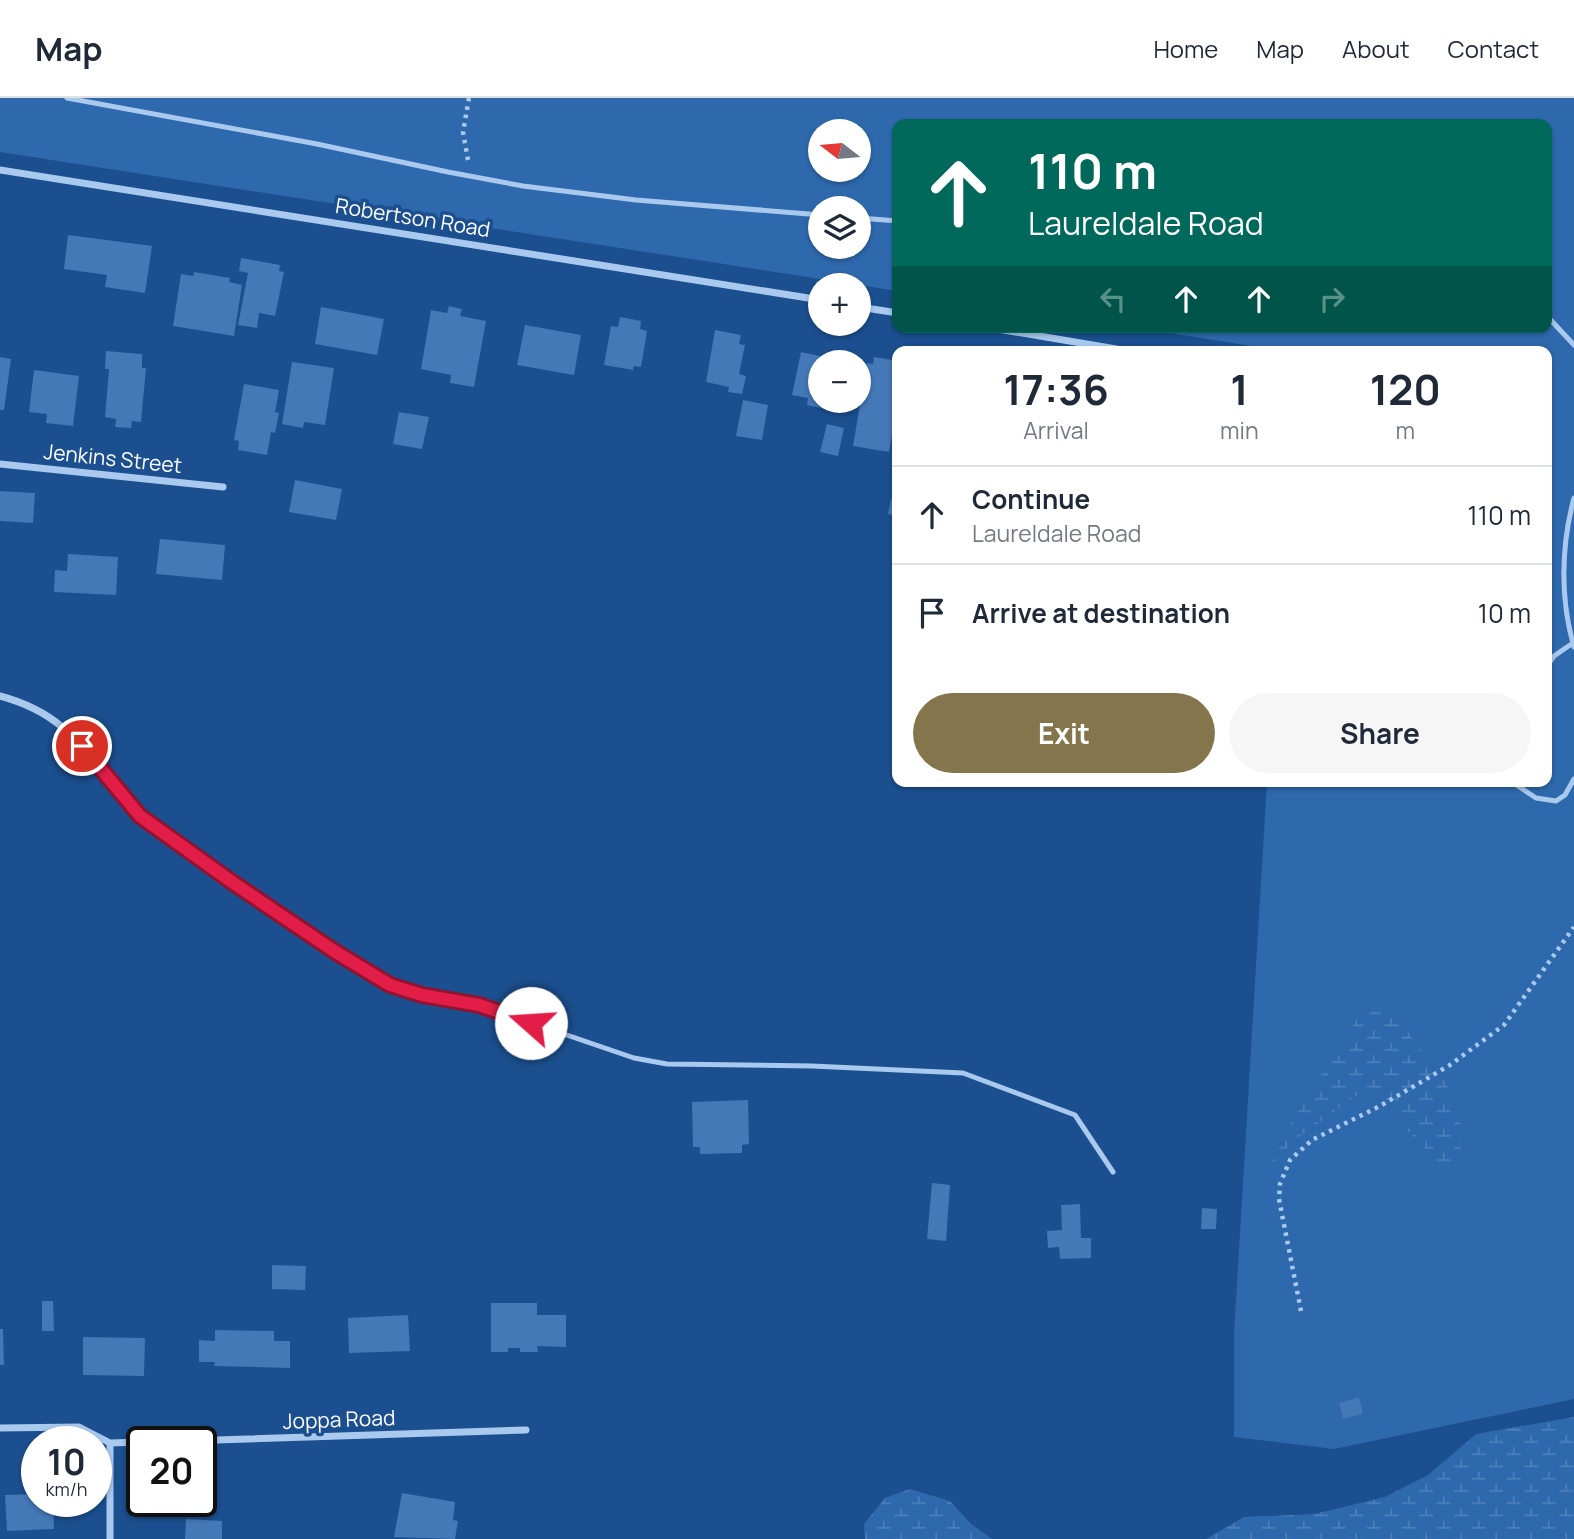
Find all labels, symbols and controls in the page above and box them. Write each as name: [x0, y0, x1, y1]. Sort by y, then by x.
text: Map: [35, 26, 103, 71]
text: Home: [1153, 32, 1218, 65]
text: Map: [1256, 32, 1304, 65]
text: About: [1342, 32, 1410, 65]
text: Contact: [1448, 32, 1539, 65]
north arrow: [808, 119, 872, 182]
map controls: [808, 119, 871, 413]
text: 110 m: [1028, 137, 1157, 204]
icon: ahead: [913, 147, 1004, 238]
street label: Robertson Road: [334, 191, 492, 243]
button: layers: [808, 196, 871, 259]
text: Laureldale Road: [1028, 201, 1264, 245]
button: +: [808, 273, 871, 336]
icon: left: [1094, 280, 1132, 318]
icon: ahead: [1167, 280, 1205, 318]
icon: ahead: [1240, 280, 1278, 318]
icon: right: [1313, 280, 1351, 318]
button: −: [808, 350, 871, 413]
text: 17:36: [1003, 360, 1109, 418]
text: 1: [1230, 360, 1249, 418]
text: 120: [1370, 360, 1441, 418]
text: Arrival: [1023, 414, 1089, 446]
text: min: [1220, 414, 1259, 446]
text: m: [1396, 414, 1415, 446]
street label: Jenkins Street: [42, 437, 184, 479]
text: Continue: [972, 481, 1090, 517]
icon: ahead: [913, 496, 951, 534]
text: 110 m: [1468, 497, 1531, 533]
text: Laureldale Road: [972, 517, 1141, 549]
icon: arrive: [913, 594, 951, 632]
text: Arrive at destination: [972, 595, 1230, 631]
text: 10 m: [1478, 595, 1531, 631]
button: Exit: [913, 693, 1215, 773]
button: Share: [1229, 693, 1531, 773]
pin: [52, 716, 112, 776]
icon: arrive: [63, 727, 101, 765]
position arrow: [494, 986, 568, 1060]
street label: Joppa Road: [282, 1403, 396, 1435]
speed limit sign: 20: [126, 1426, 217, 1517]
text: 10: [47, 1438, 86, 1486]
text: km/h: [46, 1477, 87, 1501]

